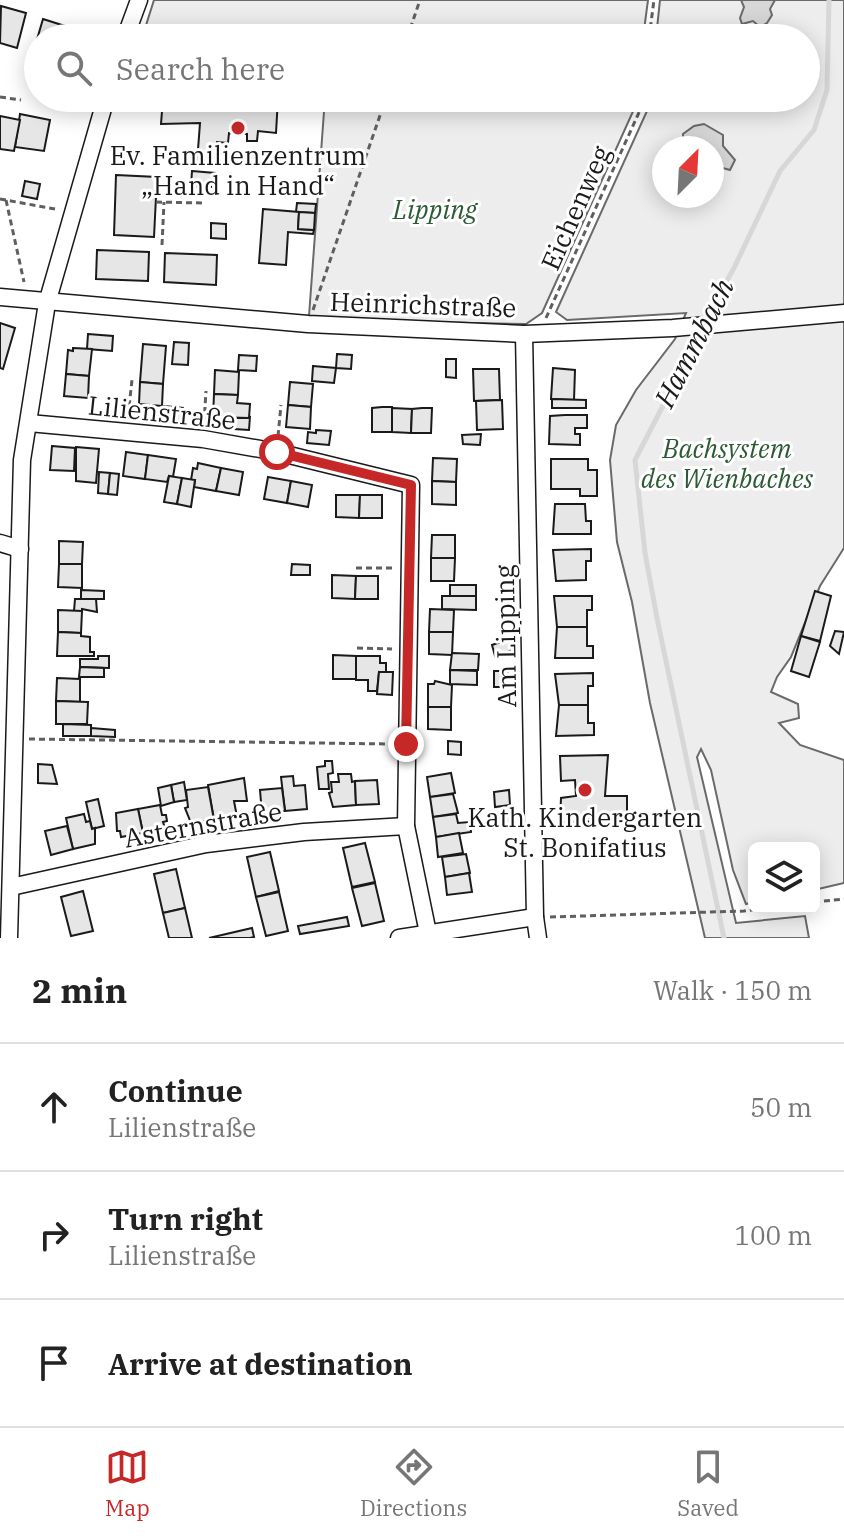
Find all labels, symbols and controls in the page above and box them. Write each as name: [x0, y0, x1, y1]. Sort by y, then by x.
search box: [24, 24, 820, 112]
icon: search: [52, 46, 96, 90]
text: Search here: [116, 49, 285, 88]
marker: Ev. Familienzentrum „Hand in Hand“: [229, 119, 247, 137]
north arrow: [652, 136, 724, 208]
place label: Ev. Familienzentrum „Hand in Hand“: [110, 138, 366, 202]
street label: Eichenweg: [533, 140, 618, 275]
park label: Lipping: [392, 192, 478, 226]
water label: Hammbach: [645, 272, 742, 414]
street label: Heinrichstraße: [329, 284, 517, 324]
street label: Lilienstraße: [87, 387, 238, 437]
park label: Bachsystem des Wienbaches: [641, 431, 814, 495]
route start: [259, 434, 295, 470]
street label: Am Lipping: [487, 564, 523, 708]
route end: [388, 726, 424, 762]
marker: Kath. Kindergarten St. Bonifatius: [576, 781, 594, 799]
street label: Asternstraße: [121, 793, 284, 855]
place label: Kath. Kindergarten St. Bonifatius: [468, 800, 702, 864]
map controls: [748, 842, 820, 914]
button: layers: [748, 842, 820, 914]
text: 2 min: [32, 968, 127, 1012]
text: Walk · 150 m: [653, 973, 812, 1007]
text: Continue: [108, 1071, 243, 1110]
icon: ahead: [32, 1085, 76, 1129]
text: 50 m: [750, 1090, 812, 1124]
text: Lilienstraße: [108, 1110, 256, 1144]
text: Turn right: [108, 1199, 263, 1238]
icon: right: [32, 1213, 76, 1257]
text: 100 m: [734, 1218, 812, 1252]
text: Lilienstraße: [108, 1238, 256, 1272]
icon: arrive: [32, 1341, 76, 1385]
text: Arrive at destination: [108, 1344, 413, 1383]
tab: Map: [105, 1445, 150, 1522]
tab: Directions: [360, 1445, 467, 1522]
tab: Saved: [677, 1445, 739, 1522]

